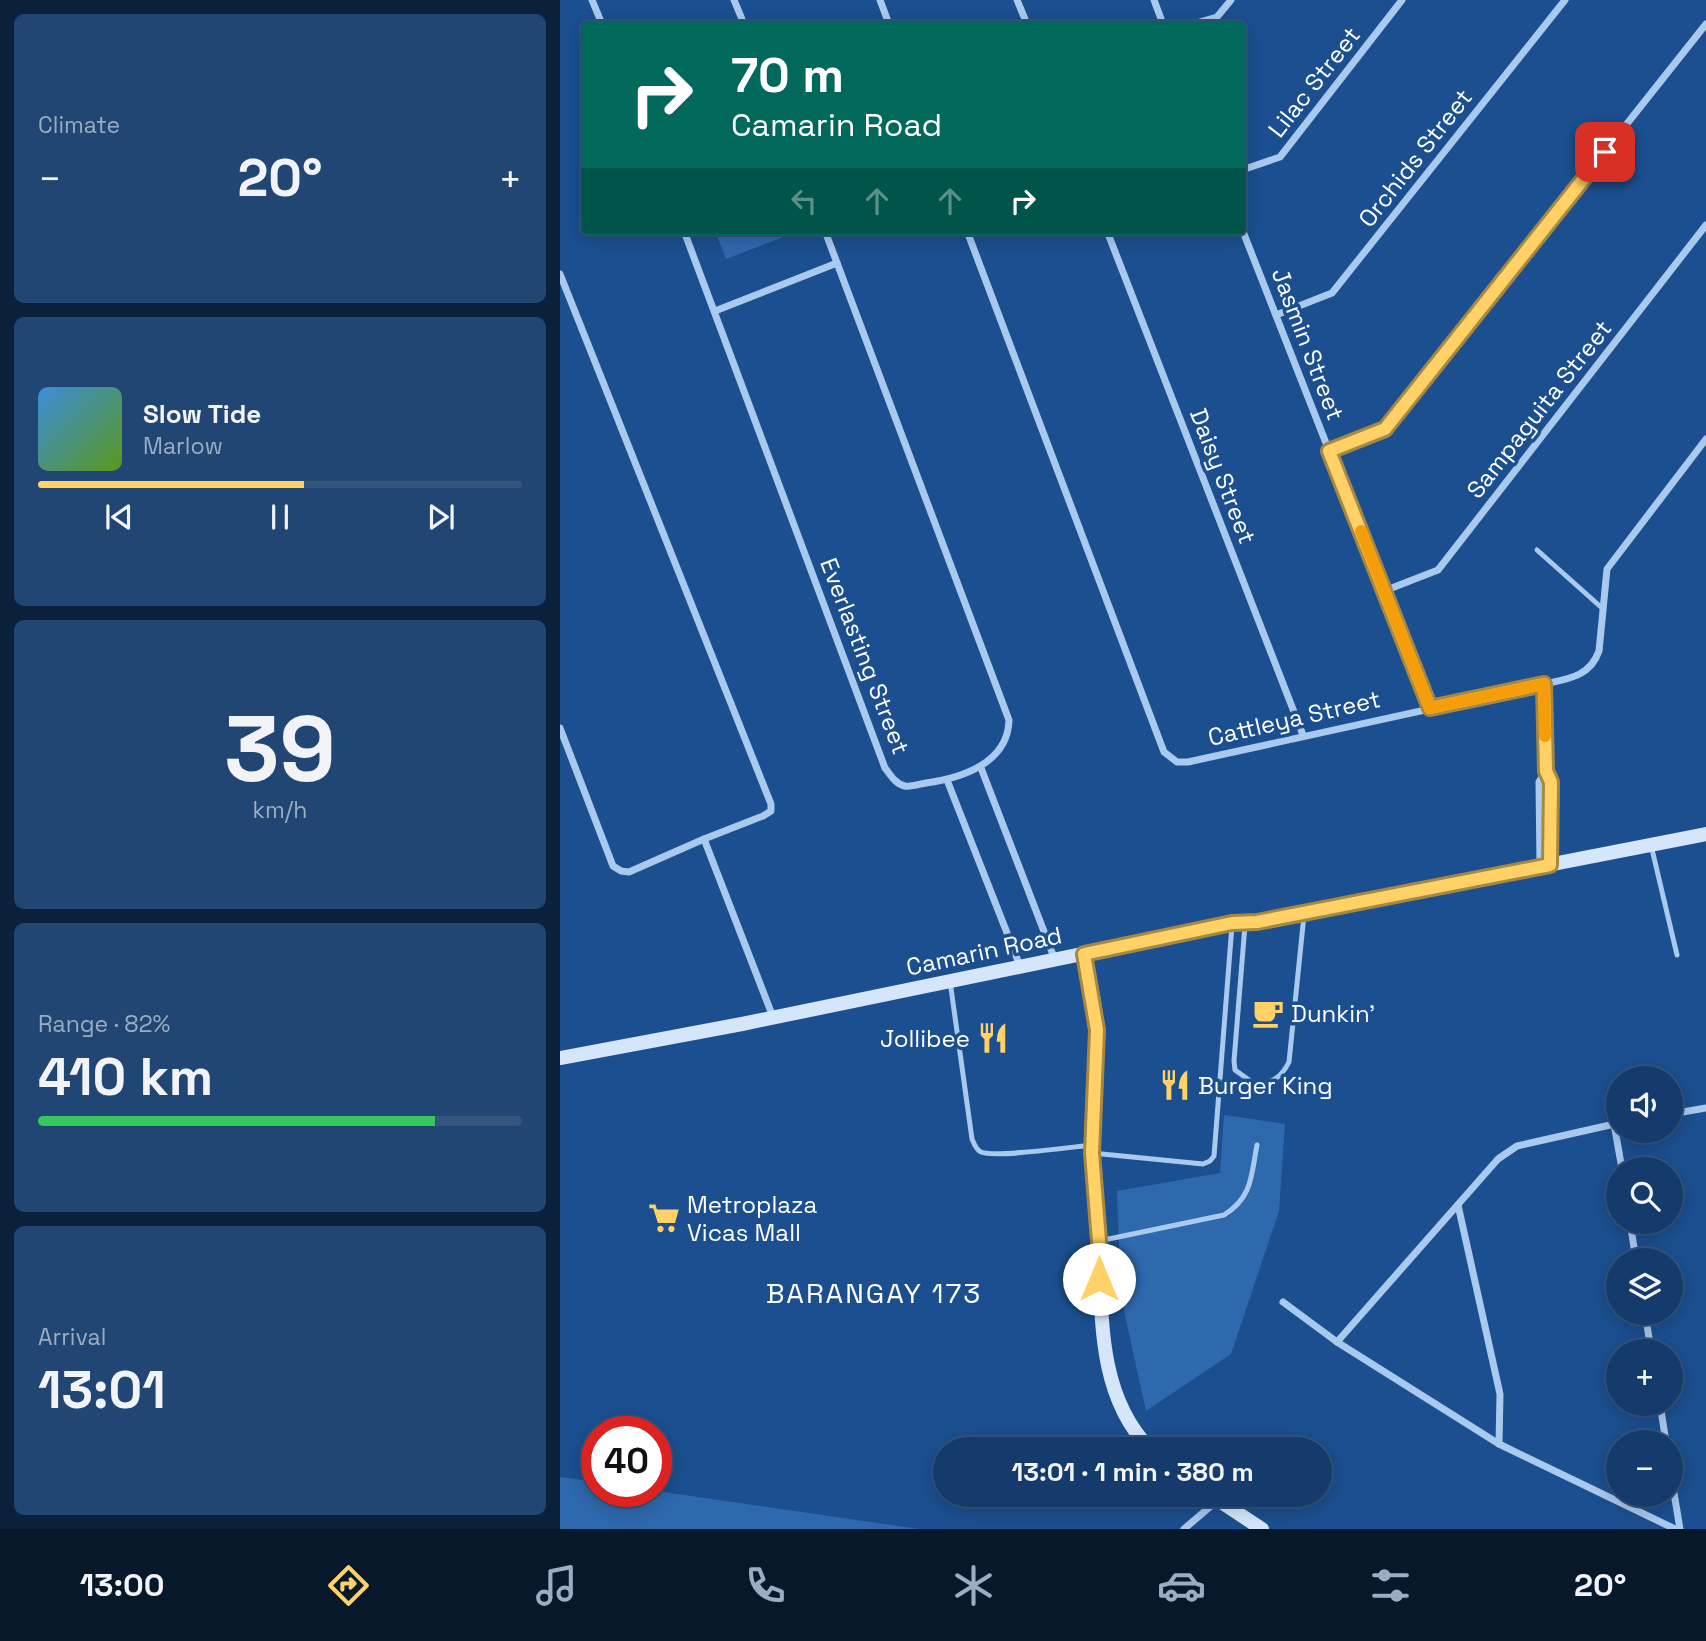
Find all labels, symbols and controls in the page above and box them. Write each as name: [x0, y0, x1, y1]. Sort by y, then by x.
street label: Lilac Street: [1261, 20, 1367, 144]
text: 70 m: [731, 44, 844, 106]
icon: right: [616, 49, 707, 140]
street label: Orchids Street: [1351, 83, 1479, 233]
text: Camarin Road: [731, 105, 942, 145]
text: Climate: [38, 110, 120, 140]
pin: [1575, 122, 1635, 182]
icon: arrive: [1586, 133, 1624, 171]
text: 20°: [237, 145, 323, 211]
text: −: [38, 155, 62, 203]
text: +: [498, 155, 522, 203]
icon: left: [785, 182, 823, 220]
icon: ahead: [858, 182, 896, 220]
icon: ahead: [931, 182, 969, 220]
icon: right: [1004, 182, 1042, 220]
street label: Jasmin Street: [1265, 263, 1351, 425]
street label: Sampaguita Street: [1460, 313, 1618, 505]
text: Slow Tide: [143, 397, 261, 431]
street label: Daisy Street: [1183, 404, 1263, 548]
text: Marlow: [143, 431, 223, 461]
icon: previous: [100, 498, 138, 536]
icon: pause: [261, 498, 299, 536]
icon: next: [422, 498, 460, 536]
street label: Everlasting Street: [813, 553, 917, 759]
street label: Cattleya Street: [1205, 683, 1383, 753]
text: 39: [224, 691, 336, 808]
text: km/h: [253, 795, 307, 825]
street label: Camarin Road: [903, 919, 1065, 983]
cafe icon: Dunkin': [1251, 996, 1285, 1030]
place label: Dunkin': [1291, 998, 1375, 1029]
text: Range · 82%: [38, 1009, 170, 1039]
restaurant icon: Jollibee: [976, 1021, 1010, 1055]
place label: Jollibee: [880, 1023, 970, 1054]
text: 410 km: [38, 1044, 213, 1110]
map controls: [1606, 1066, 1683, 1507]
button: sound: [1606, 1066, 1683, 1143]
restaurant icon: Burger King: [1158, 1068, 1192, 1102]
place label: Burger King: [1198, 1070, 1333, 1101]
button: search: [1606, 1157, 1683, 1234]
place label: Metroplaza Vicas Mall: [687, 1189, 818, 1248]
supermarket icon: Metroplaza Vicas Mall: [647, 1201, 681, 1235]
position arrow: [1062, 1242, 1136, 1316]
button: layers: [1606, 1248, 1683, 1325]
district label: BARANGAY 173: [766, 1275, 982, 1311]
text: Arrival: [38, 1322, 106, 1352]
button: +: [1606, 1339, 1683, 1416]
text: 13:01: [38, 1357, 166, 1423]
speed limit sign: 40: [581, 1416, 672, 1507]
button: −: [1606, 1430, 1683, 1507]
text: 13:01 · 1 min · 380 m: [1011, 1455, 1254, 1489]
icon: directions: [324, 1561, 373, 1610]
icon: music: [532, 1561, 581, 1610]
icon: phone: [741, 1561, 790, 1610]
icon: climate: [949, 1561, 998, 1610]
icon: car: [1157, 1561, 1206, 1610]
icon: filters: [1366, 1561, 1415, 1610]
text: 13:00: [80, 1565, 165, 1605]
text: 20°: [1574, 1565, 1626, 1605]

